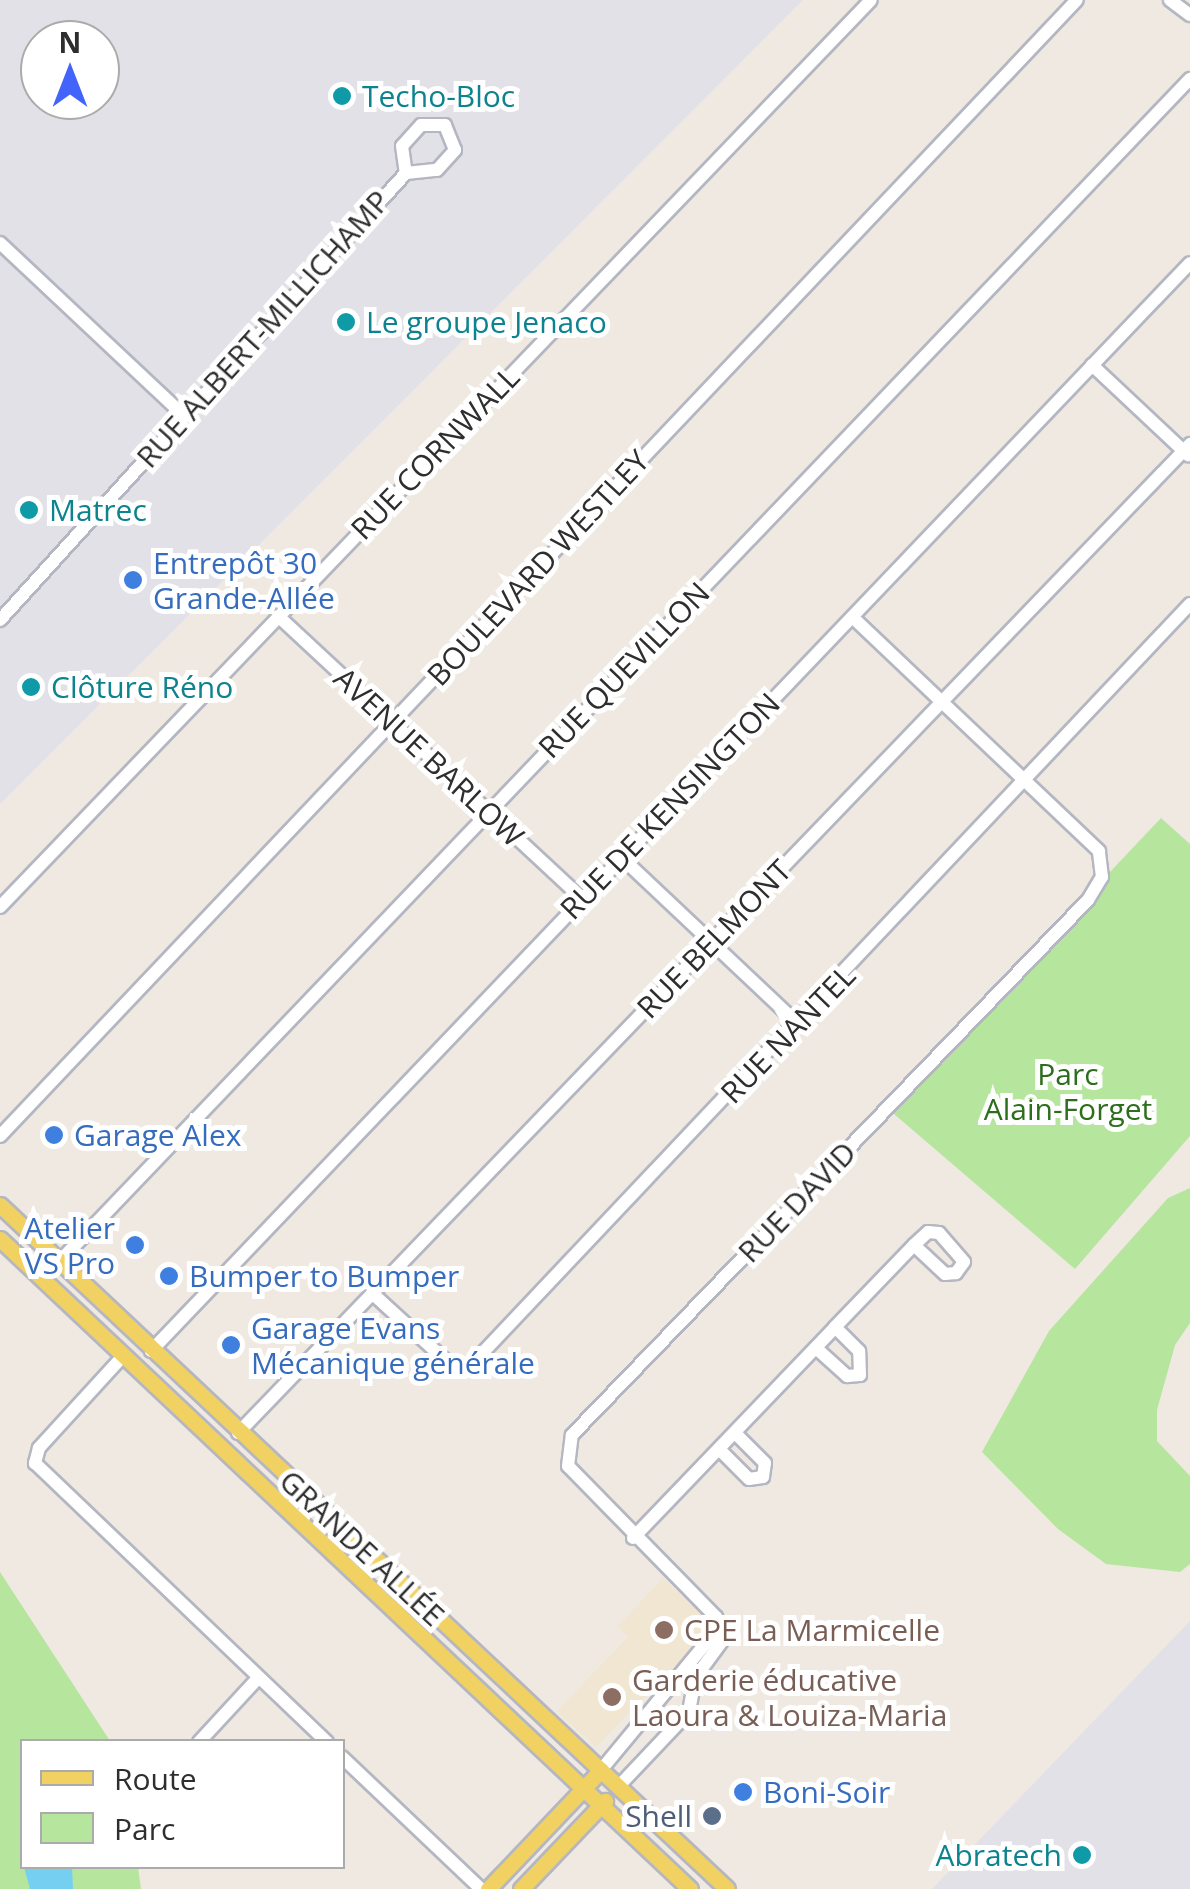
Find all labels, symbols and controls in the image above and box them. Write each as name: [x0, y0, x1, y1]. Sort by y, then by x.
north arrow: [20, 20, 120, 120]
text: N: [59, 23, 81, 61]
place label: Techo-Bloc: [362, 78, 515, 114]
marker: Techo-Bloc: [331, 85, 353, 107]
street label: RUE ALBERT-MILLICHAMP: [129, 183, 397, 475]
place label: Le groupe Jenaco: [366, 304, 607, 340]
marker: Le groupe Jenaco: [335, 311, 357, 333]
street label: RUE CORNWALL: [343, 359, 527, 547]
street label: BOULEVARD WESTLEY: [420, 443, 656, 693]
place label: Matrec: [49, 492, 147, 528]
marker: Matrec: [18, 499, 40, 521]
place label: Entrepôt 30 Grande-Allée: [153, 545, 335, 616]
marker: Entrepôt 30 Grande-Allée: [122, 569, 144, 591]
street label: RUE QUEVILLON: [531, 575, 717, 765]
street label: AVENUE BARLOW: [327, 660, 531, 854]
place label: Clôture Réno: [51, 669, 233, 705]
marker: Clôture Réno: [20, 676, 42, 698]
street label: RUE DE KENSINGTON: [553, 685, 787, 927]
street label: RUE BELMONT: [630, 852, 798, 1026]
street label: RUE NANTEL: [713, 958, 863, 1110]
park label: Parc Alain-Forget: [984, 1056, 1152, 1126]
place label: Garage Alex: [74, 1117, 241, 1153]
marker: Garage Alex: [43, 1124, 65, 1146]
street label: RUE DAVID: [731, 1134, 863, 1270]
place label: Atelier VS Pro: [24, 1210, 115, 1280]
marker: Atelier VS Pro: [124, 1234, 146, 1256]
place label: Bumper to Bumper: [189, 1258, 459, 1294]
marker: Bumper to Bumper: [158, 1265, 180, 1287]
place label: Garage Evans Mécanique générale: [251, 1310, 535, 1380]
marker: Garage Evans Mécanique générale: [220, 1334, 242, 1356]
street label: GRANDE ALLÉE: [272, 1463, 452, 1633]
place label: CPE La Marmicelle: [684, 1612, 940, 1648]
marker: CPE La Marmicelle: [653, 1619, 675, 1641]
place label: Garderie éducative Laoura & Louiza-Maria: [632, 1662, 947, 1732]
marker: Garderie éducative Laoura & Louiza-Maria: [601, 1686, 623, 1708]
legend: [20, 1739, 345, 1869]
text: Route: [114, 1758, 197, 1799]
place label: Boni-Soir: [763, 1774, 890, 1810]
marker: Boni-Soir: [732, 1781, 754, 1803]
place label: Shell: [625, 1798, 692, 1834]
marker: Shell: [701, 1805, 723, 1827]
text: Parc: [114, 1808, 175, 1849]
place label: Abratech: [935, 1837, 1062, 1873]
marker: Abratech: [1071, 1844, 1093, 1866]

